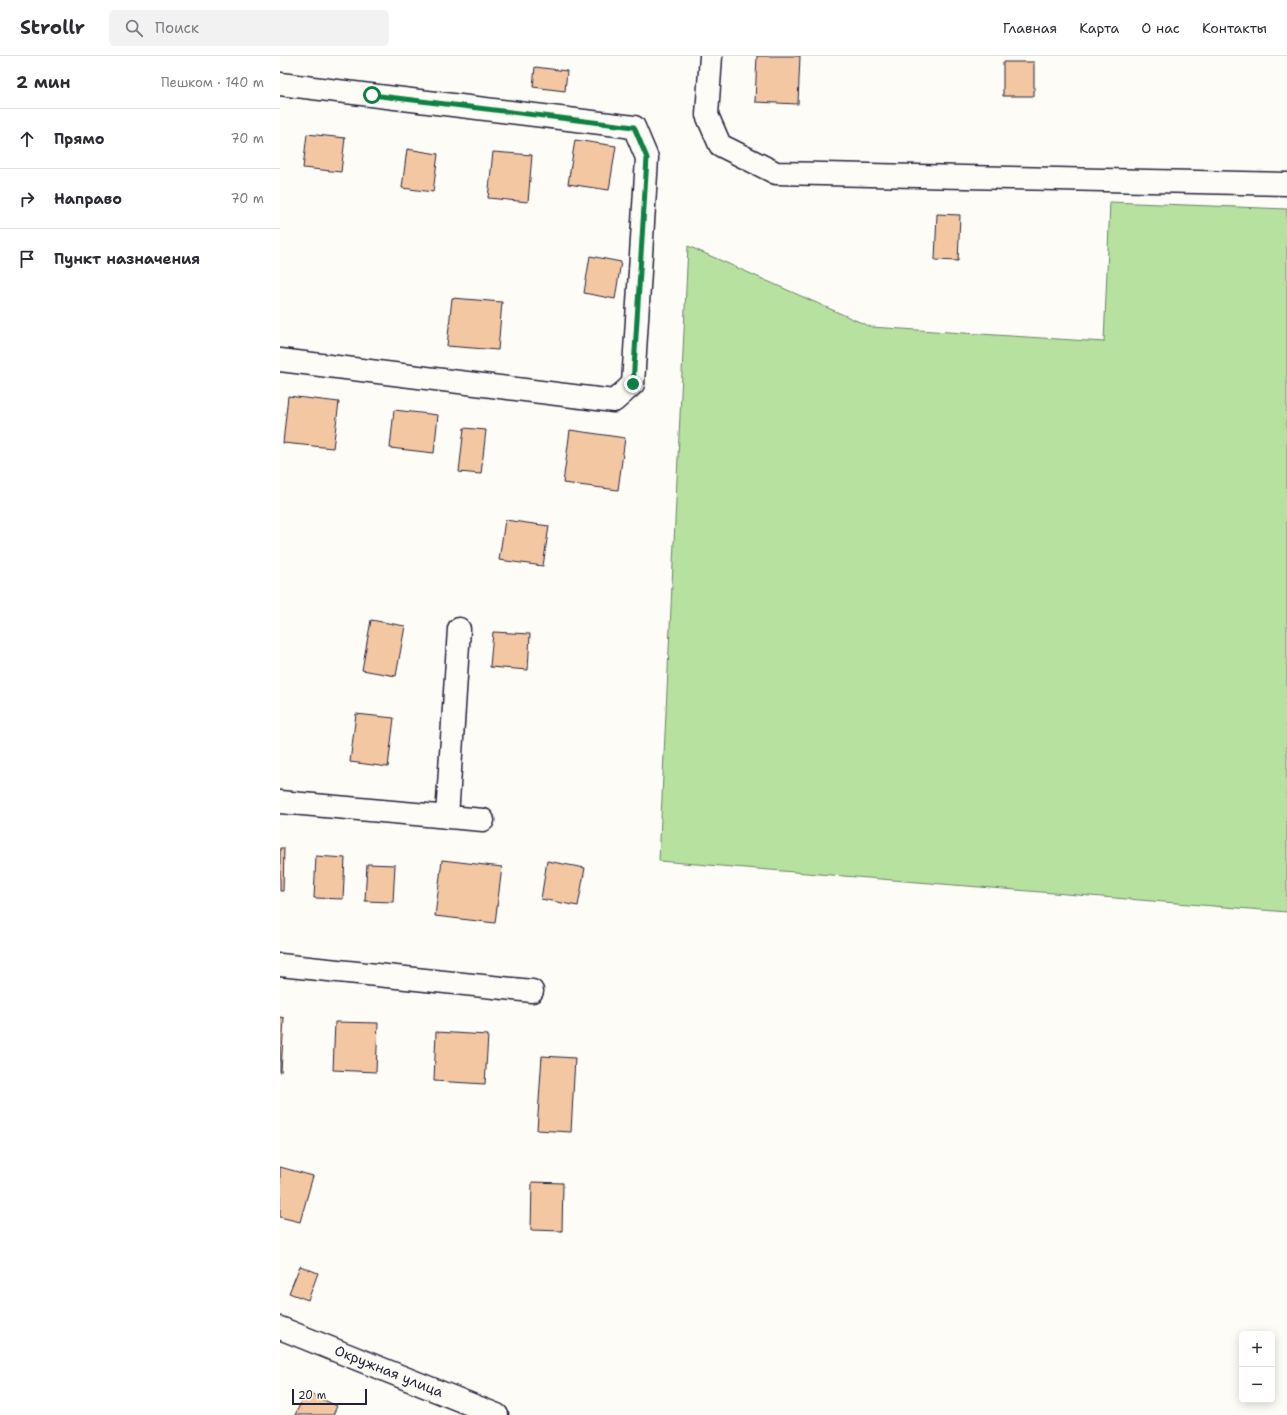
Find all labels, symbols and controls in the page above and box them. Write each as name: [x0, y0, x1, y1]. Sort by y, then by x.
search box: [109, 10, 389, 46]
text: Strollr: [20, 15, 85, 40]
icon: search: [123, 17, 145, 39]
text: Поиск: [155, 18, 199, 38]
text: Главная: [1003, 19, 1057, 37]
text: Карта: [1079, 19, 1119, 37]
text: О нас: [1141, 19, 1180, 37]
text: Контакты: [1202, 19, 1267, 37]
text: 2 мин: [16, 71, 71, 93]
text: Пешком · 140 m: [161, 74, 264, 91]
route start: [363, 86, 381, 104]
icon: ahead: [16, 128, 38, 150]
text: Прямо: [54, 129, 104, 149]
text: 70 m: [230, 130, 264, 147]
icon: right: [16, 188, 38, 210]
text: Направо: [54, 189, 122, 209]
text: 70 m: [230, 190, 264, 207]
icon: arrive: [16, 248, 38, 270]
text: Пункт назначения: [54, 249, 200, 269]
route end: [624, 375, 642, 393]
map controls: [1239, 1331, 1275, 1403]
button: +: [1239, 1331, 1275, 1367]
street label: Окружная улица: [332, 1341, 446, 1401]
button: −: [1239, 1367, 1275, 1403]
scale bar: [292, 1387, 367, 1406]
text: 20 m: [298, 1388, 326, 1403]

